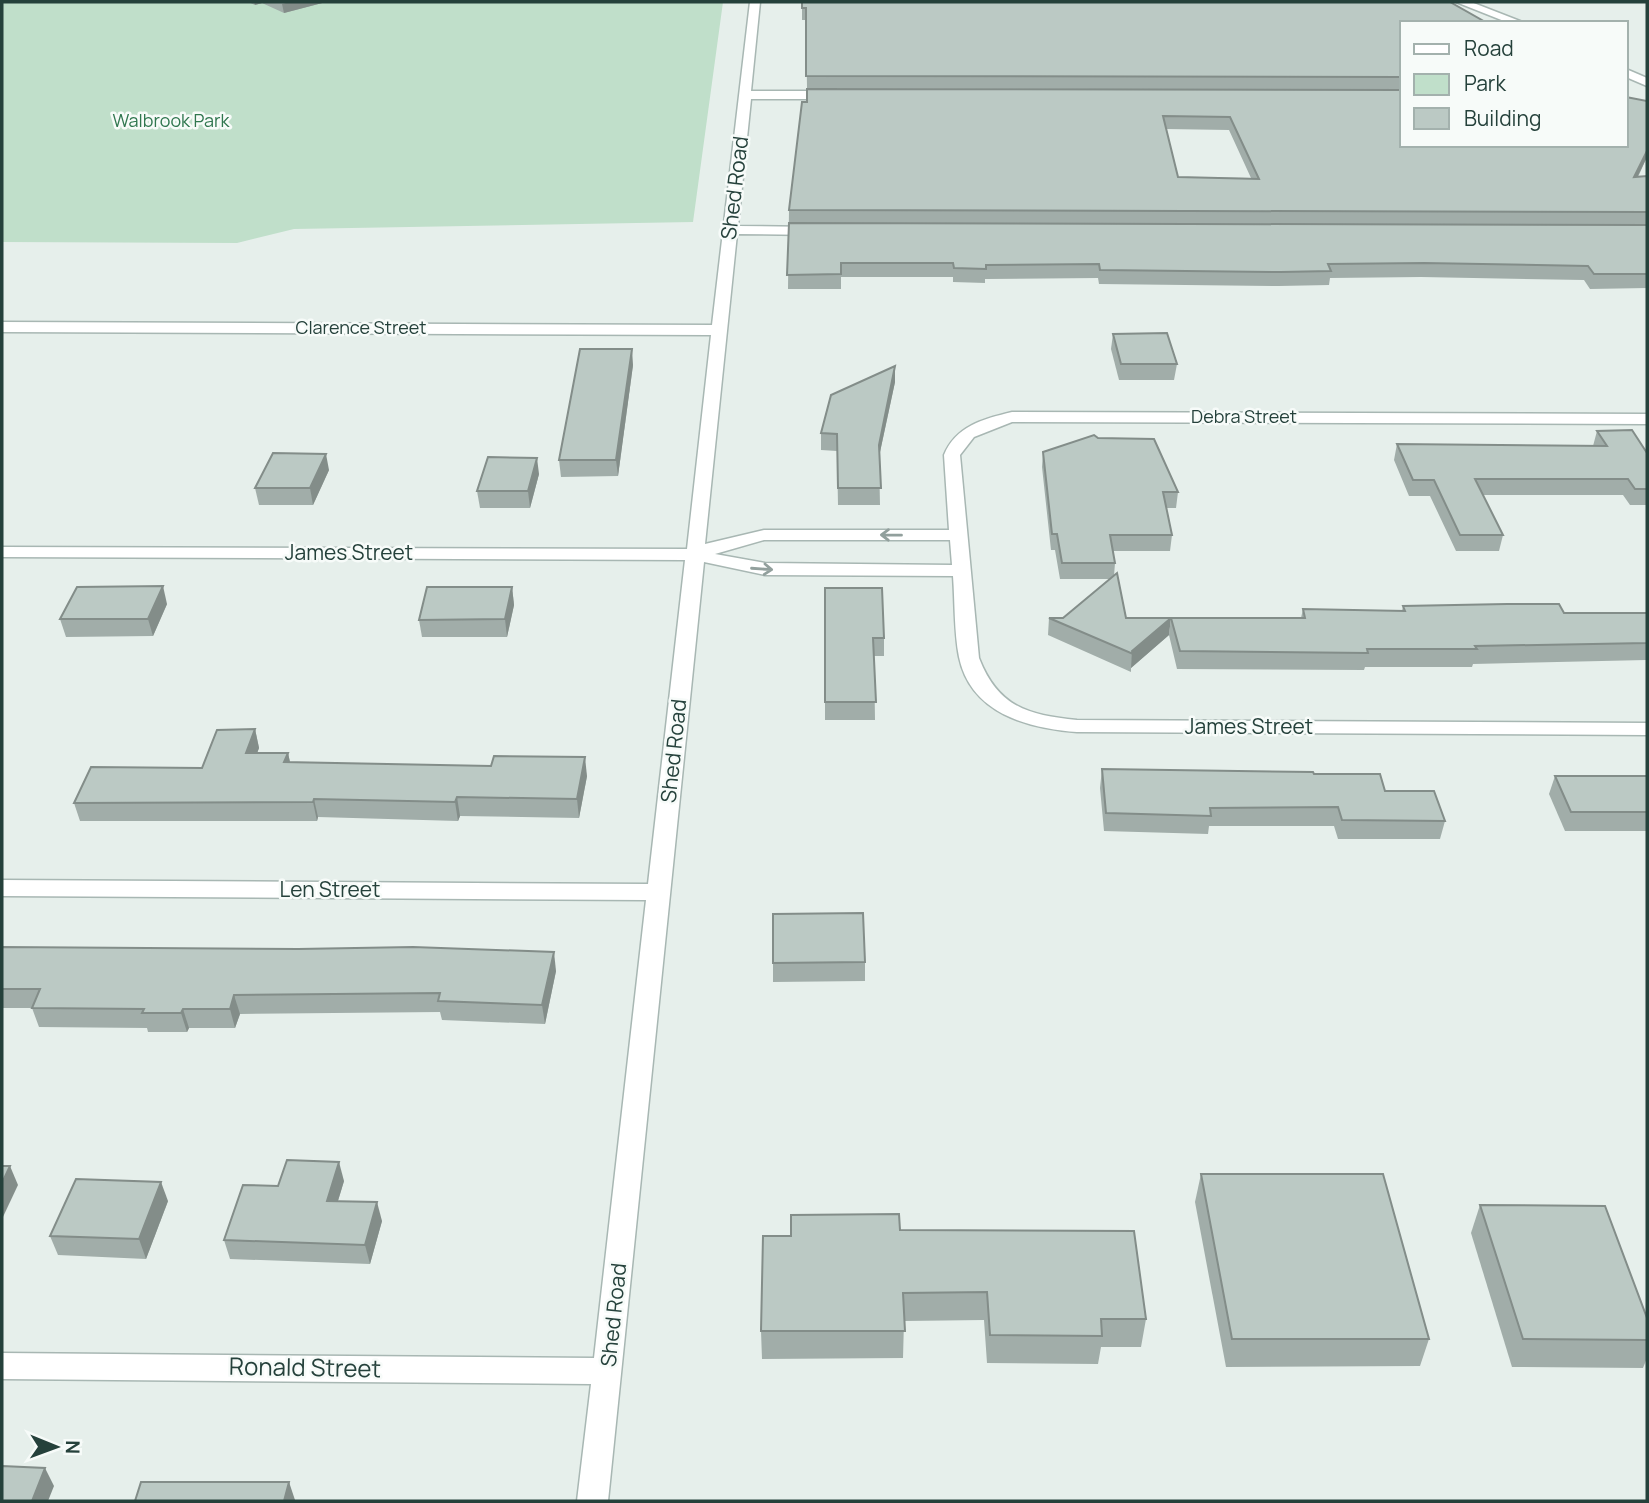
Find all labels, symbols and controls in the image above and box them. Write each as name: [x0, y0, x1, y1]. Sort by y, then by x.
legend: [1400, 21, 1628, 147]
text: Road: [1464, 34, 1514, 62]
text: Park: [1464, 69, 1506, 97]
text: Building: [1464, 104, 1541, 132]
park label: Walbrook Park: [113, 108, 231, 132]
street label: Shed Road: [714, 135, 754, 241]
street label: Clarence Street: [296, 315, 426, 339]
street label: Debra Street: [1191, 404, 1297, 428]
one-way arrow: [879, 528, 902, 542]
street label: James Street: [285, 538, 413, 566]
one-way arrow: [750, 562, 773, 575]
street label: Shed Road: [654, 698, 692, 804]
street label: James Street: [1185, 712, 1313, 740]
street label: Len Street: [279, 875, 381, 903]
street label: Shed Road: [594, 1262, 632, 1368]
street label: Ronald Street: [229, 1349, 381, 1384]
north arrow: [21, 1412, 91, 1482]
text: N: [60, 1440, 86, 1454]

